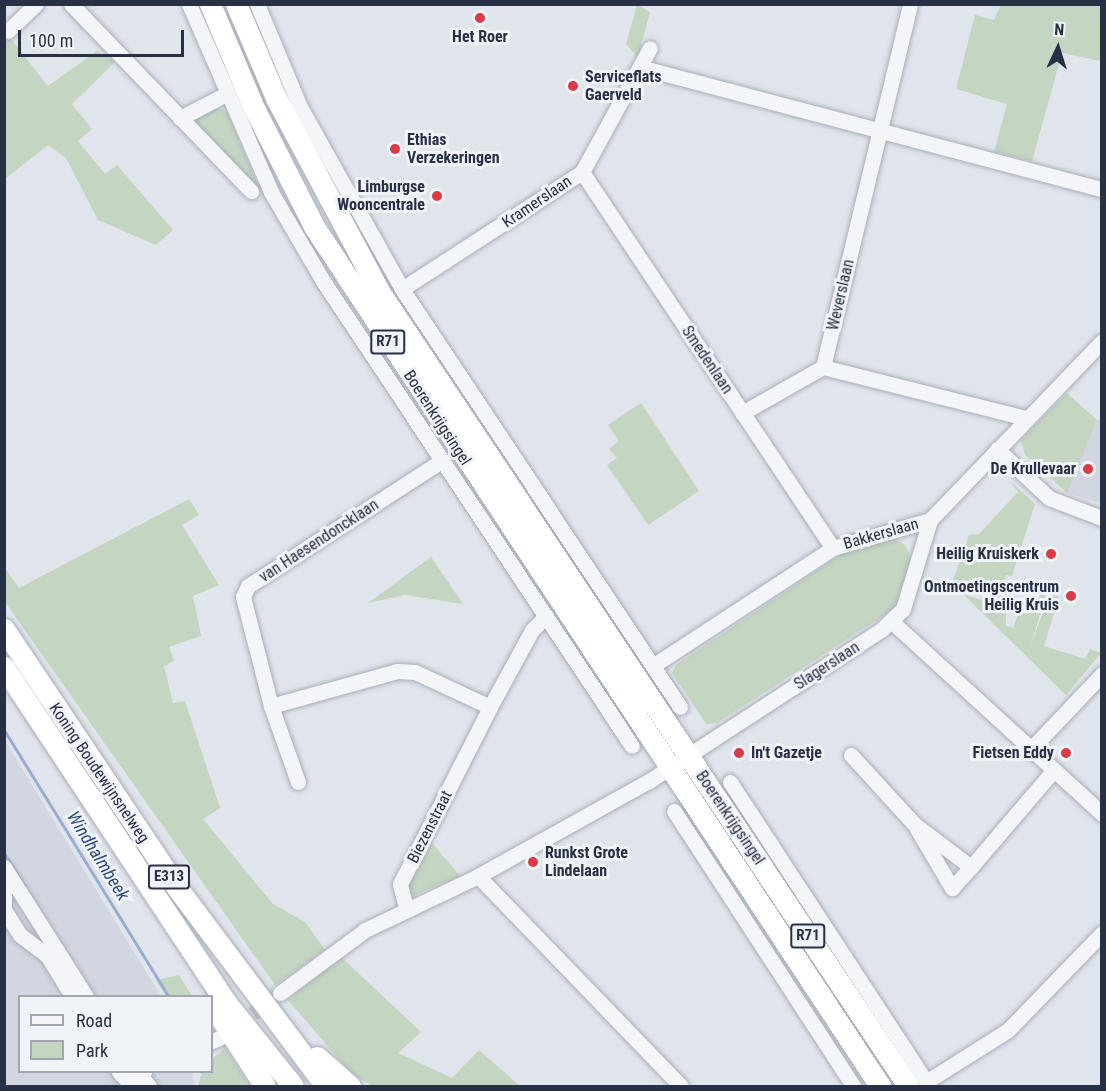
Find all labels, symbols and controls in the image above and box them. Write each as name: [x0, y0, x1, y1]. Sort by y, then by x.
marker: Het Roer: [473, 11, 487, 25]
scale bar: [21, 18, 188, 56]
north arrow: [1028, 18, 1088, 78]
text: N: [1054, 20, 1065, 39]
place label: Het Roer: [452, 27, 508, 47]
text: 100 m: [29, 30, 73, 51]
place label: Serviceflats Gaerveld: [585, 67, 661, 105]
marker: Serviceflats Gaerveld: [566, 79, 580, 93]
place label: Ethias Verzekeringen: [407, 130, 500, 168]
marker: Ethias Verzekeringen: [388, 142, 402, 156]
street label: Kramerslaan: [499, 172, 575, 232]
place label: Limburgse Wooncentrale: [337, 177, 425, 215]
marker: Limburgse Wooncentrale: [430, 189, 444, 203]
street label: Weverslaan: [823, 258, 859, 332]
street label: Smedenlaan: [677, 322, 737, 398]
road number: R71: [370, 330, 406, 354]
street label: Boerenkrijgsingel: [399, 367, 475, 469]
place label: De Krullevaar: [991, 459, 1076, 479]
marker: De Krullevaar: [1081, 462, 1095, 476]
street label: van Haesendoncklaan: [256, 495, 382, 587]
street label: Bakkerslaan: [841, 514, 921, 554]
place label: Heilig Kruiskerk: [936, 544, 1039, 564]
marker: Heilig Kruiskerk: [1044, 547, 1058, 561]
place label: Ontmoetingscentrum Heilig Kruis: [924, 577, 1059, 615]
marker: Ontmoetingscentrum Heilig Kruis: [1064, 589, 1078, 603]
street label: Slagerslaan: [791, 638, 863, 694]
street label: Koning Boudewijnsnelweg: [45, 699, 153, 847]
place label: In't Gazetje: [751, 743, 822, 763]
place label: Fietsen Eddy: [973, 743, 1054, 763]
marker: In't Gazetje: [732, 746, 746, 760]
marker: Fietsen Eddy: [1059, 746, 1073, 760]
street label: Boerenkrijgsingel: [691, 767, 769, 869]
street label: Biezenstraat: [404, 788, 456, 866]
water label: Windhalmbeek: [62, 807, 134, 905]
place label: Runkst Grote Lindelaan: [545, 843, 628, 881]
marker: Runkst Grote Lindelaan: [526, 855, 540, 869]
road number: E313: [146, 865, 192, 889]
road number: R71: [790, 924, 826, 948]
legend: [18, 995, 213, 1073]
text: Road: [76, 1010, 112, 1031]
text: Park: [76, 1040, 108, 1061]

